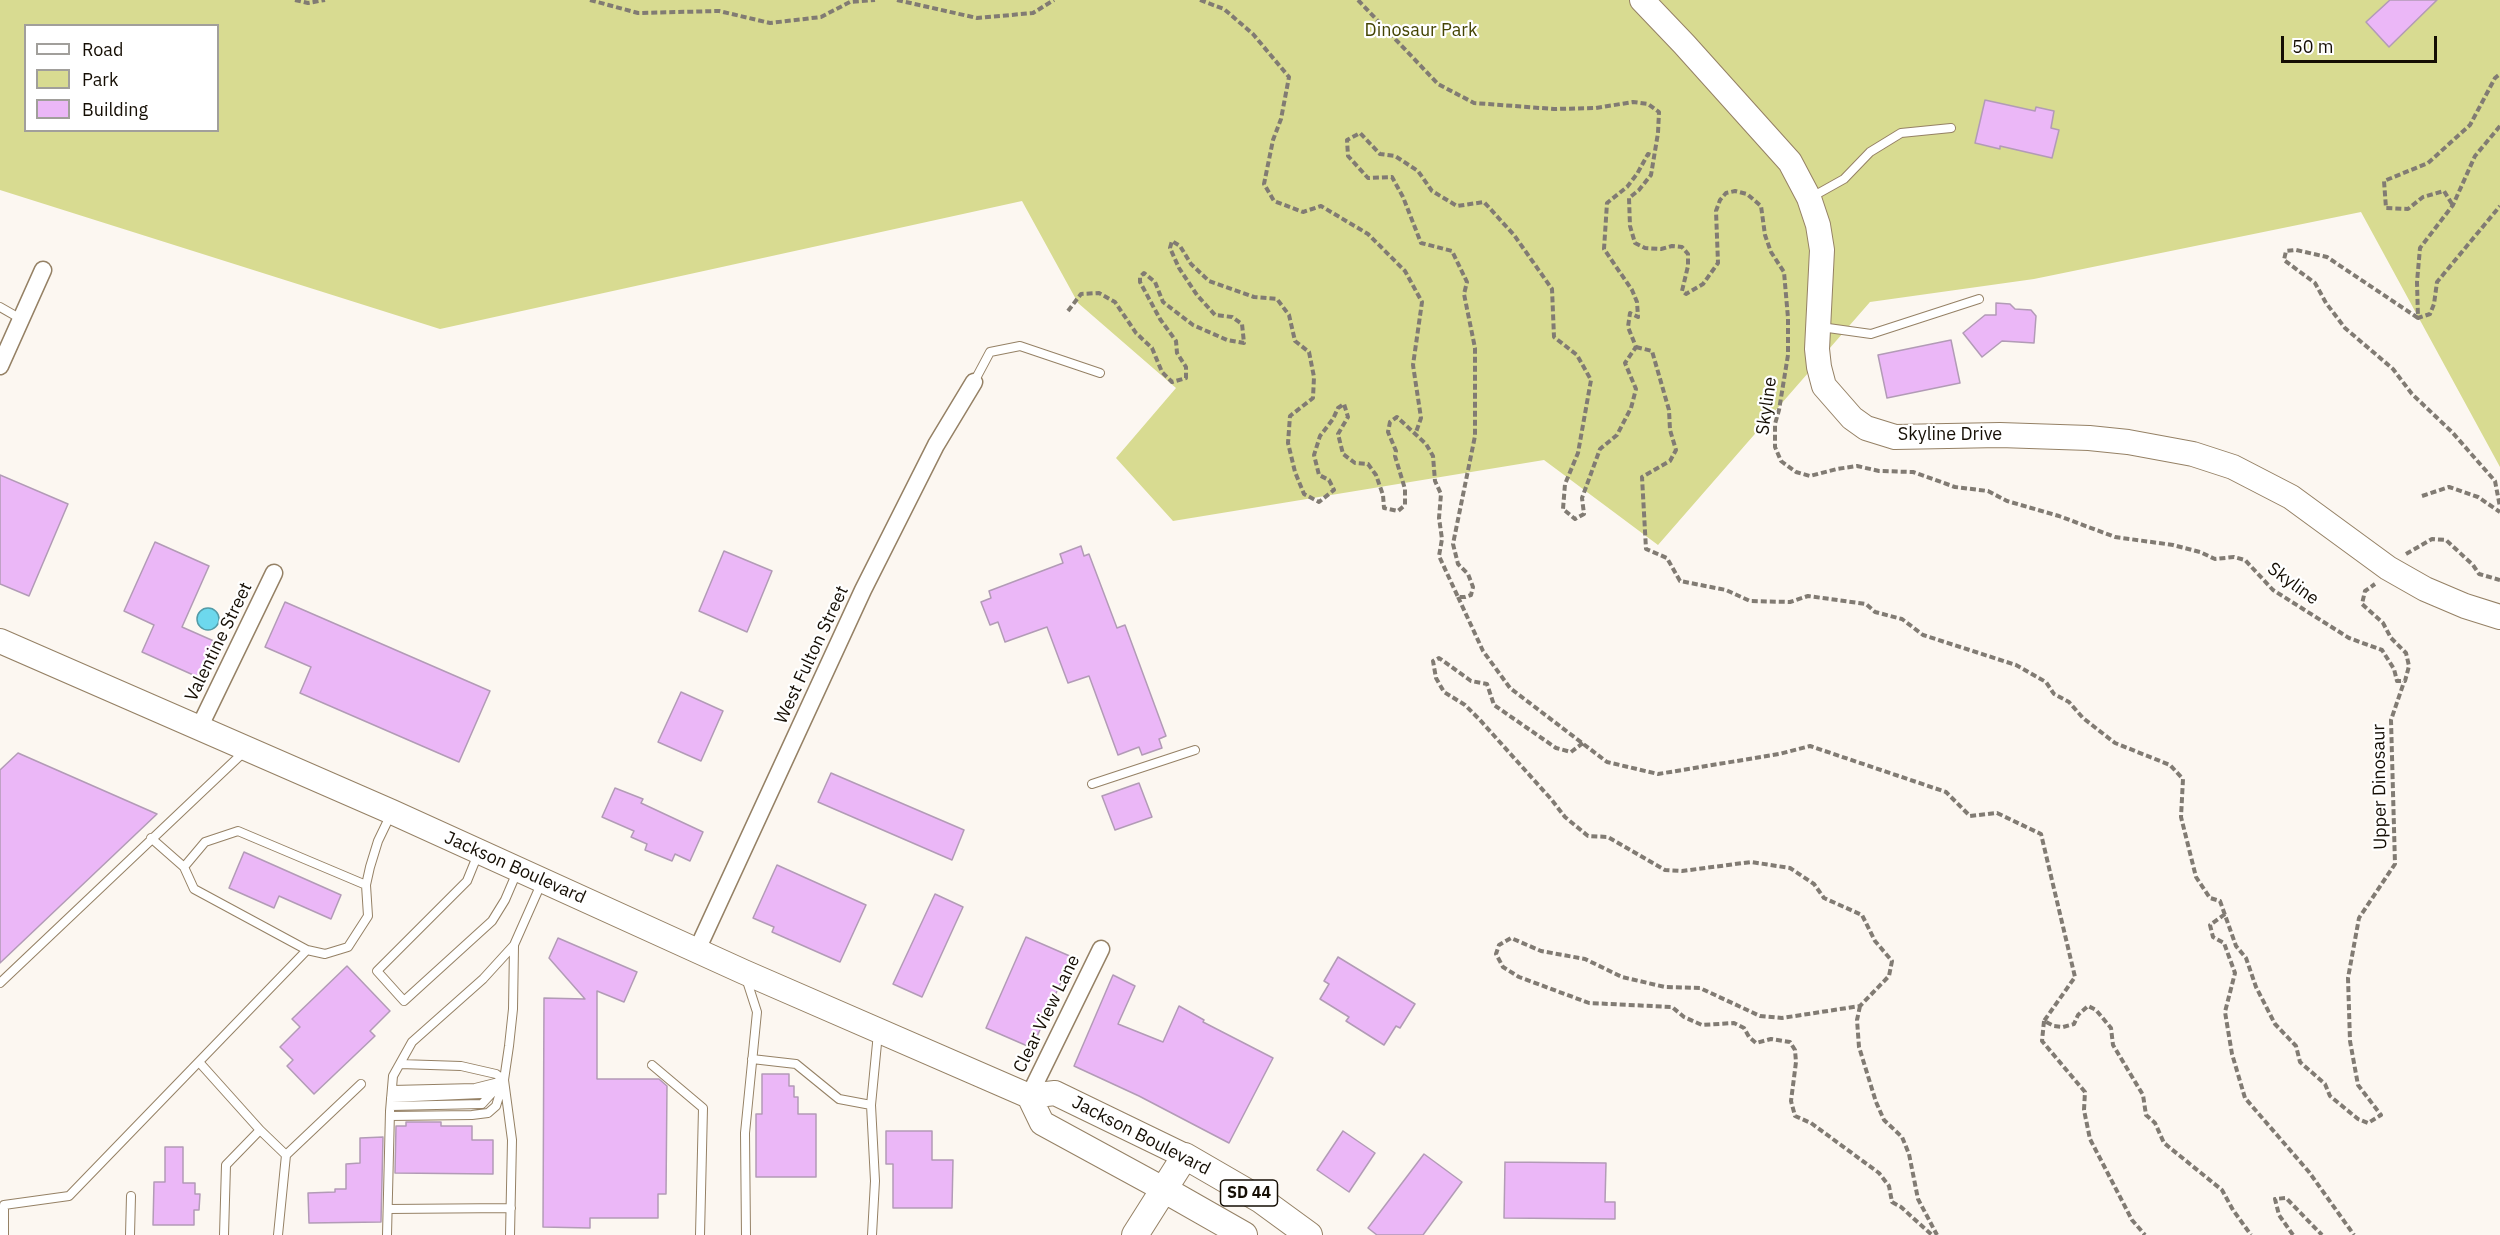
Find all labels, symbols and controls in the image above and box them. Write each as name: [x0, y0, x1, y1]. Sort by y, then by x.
park label: Dinosaur Park: [1365, 20, 1477, 42]
legend: [24, 24, 219, 132]
scale bar: [2284, 24, 2440, 62]
text: 50 m: [2292, 35, 2334, 58]
text: Road: [82, 38, 123, 61]
text: Park: [82, 68, 118, 91]
text: Building: [82, 98, 148, 121]
street label: Skyline: [1752, 376, 1782, 436]
street label: Skyline Drive: [1898, 424, 2002, 446]
street label: Skyline: [2263, 558, 2323, 610]
street label: Valentine Street: [181, 579, 257, 705]
street label: West Fulton Street: [771, 583, 853, 727]
street label: Upper Dinosaur: [2368, 724, 2392, 850]
street label: Jackson Boulevard: [441, 827, 589, 909]
street label: Clear View Lane: [1009, 952, 1085, 1076]
street label: Jackson Boulevard: [1068, 1092, 1214, 1180]
road number: SD 44: [1220, 1180, 1278, 1206]

